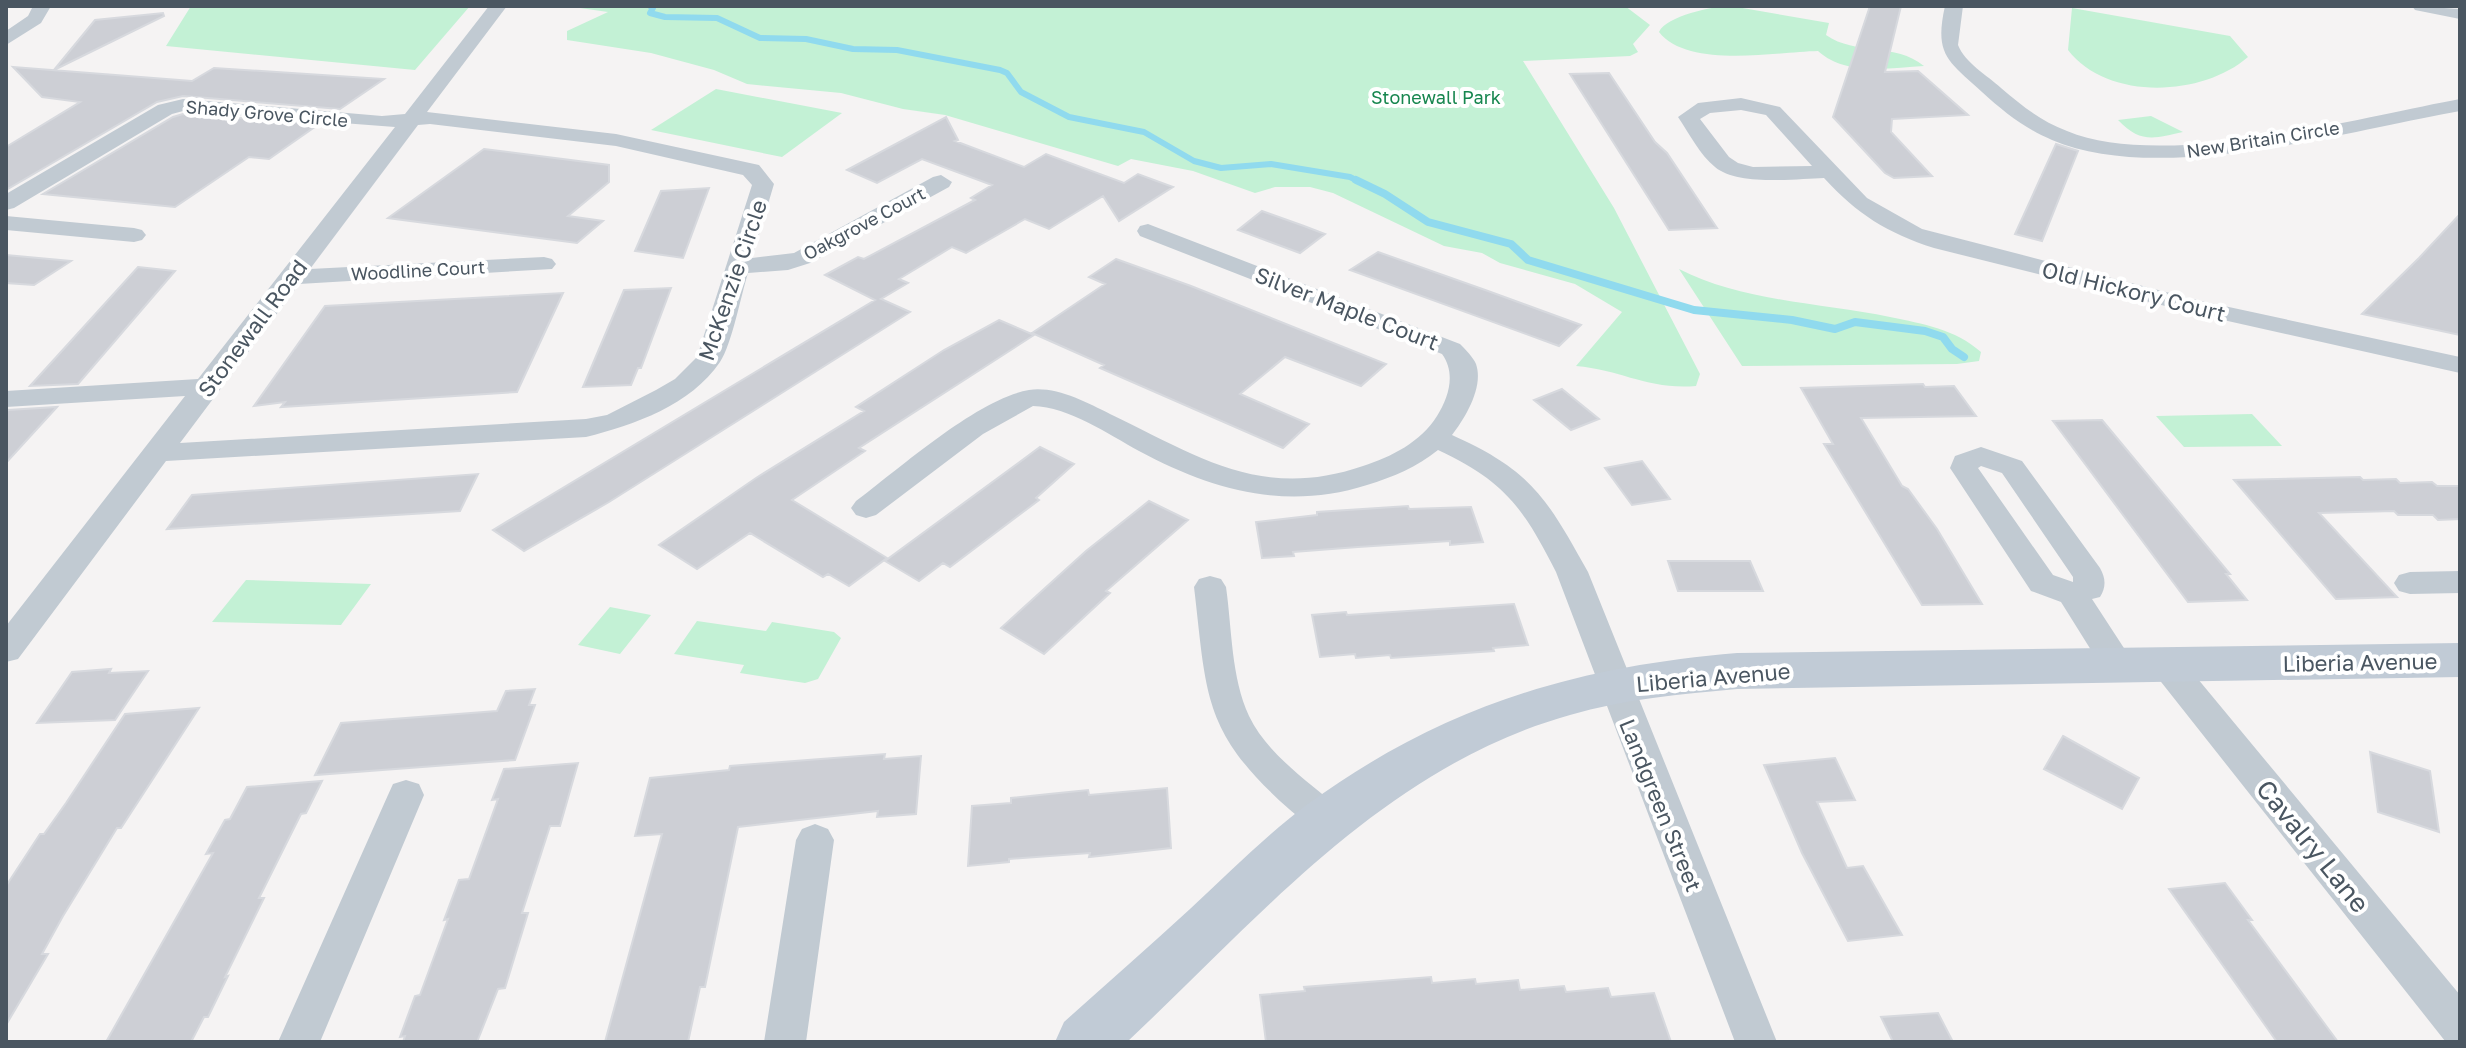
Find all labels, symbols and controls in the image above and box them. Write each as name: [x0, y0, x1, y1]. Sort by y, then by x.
park label: Stonewall Park: [1371, 86, 1501, 108]
street label: Shady Grove Circle: [185, 95, 349, 131]
street label: New Britain Circle: [2185, 116, 2341, 162]
street label: Oakgrove Court: [799, 182, 929, 264]
street label: McKenzie Circle: [692, 196, 772, 364]
street label: Stonewall Road: [192, 254, 312, 402]
street label: Woodline Court: [350, 255, 486, 285]
street label: Old Hickory Court: [2039, 255, 2229, 327]
street label: Silver Maple Court: [1251, 261, 1443, 355]
street label: Liberia Avenue: [2282, 647, 2438, 677]
street label: Liberia Avenue: [1635, 657, 1791, 697]
street label: Landgreen Street: [1614, 715, 1708, 895]
street label: Cavalry Lane: [2250, 774, 2376, 918]

